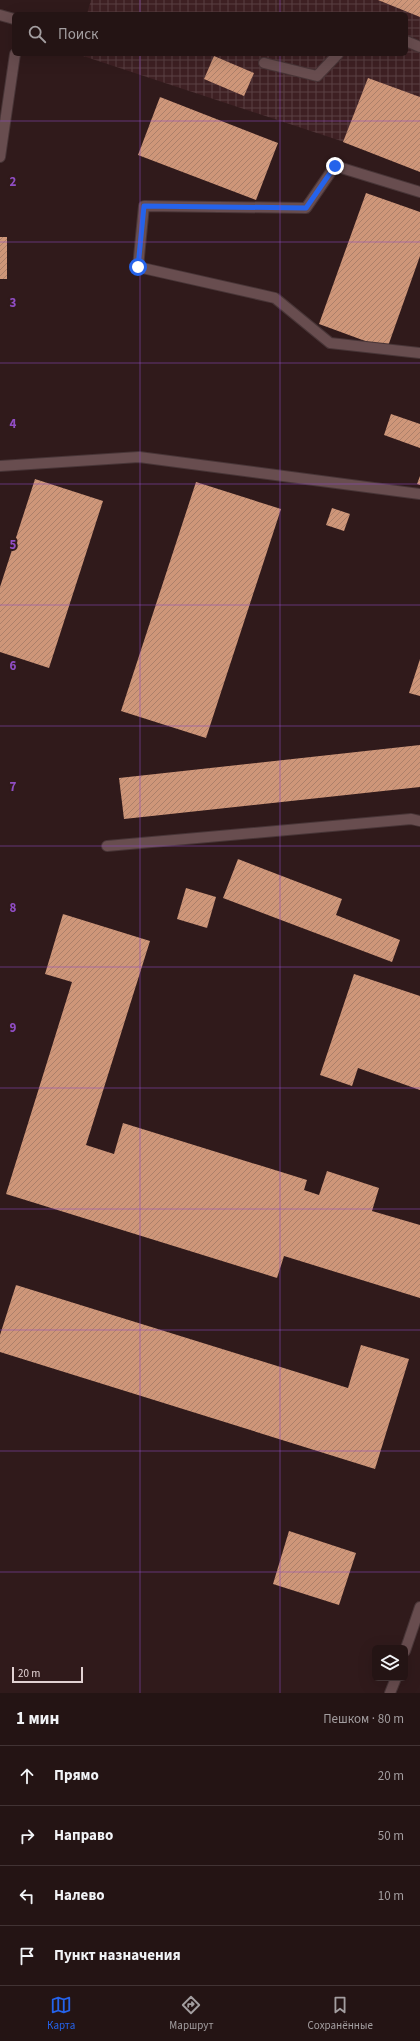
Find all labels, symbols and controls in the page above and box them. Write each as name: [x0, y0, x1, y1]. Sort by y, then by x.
search box: [12, 12, 408, 56]
icon: search: [26, 23, 48, 45]
text: Поиск: [58, 24, 99, 45]
route end: [326, 157, 344, 175]
text: 2: [10, 173, 17, 191]
route start: [129, 258, 147, 276]
text: 3: [10, 294, 17, 312]
text: 4: [10, 415, 17, 433]
text: 5: [10, 536, 17, 554]
text: 6: [10, 657, 17, 675]
text: 7: [10, 778, 17, 796]
text: 8: [10, 899, 17, 917]
text: 9: [10, 1019, 17, 1037]
map controls: [372, 1645, 408, 1681]
button: layers: [372, 1645, 408, 1681]
scale bar: [12, 1665, 83, 1684]
text: 20 m: [18, 1666, 40, 1681]
text: 1 мин: [16, 1707, 59, 1731]
text: Пешком · 80 m: [323, 1710, 404, 1728]
icon: ahead: [16, 1765, 38, 1787]
text: Прямо: [54, 1765, 99, 1786]
text: 20 m: [378, 1767, 404, 1785]
icon: right: [16, 1825, 38, 1847]
text: Направо: [54, 1825, 113, 1846]
text: 50 m: [378, 1827, 404, 1845]
icon: left: [16, 1885, 38, 1907]
text: Налево: [54, 1885, 105, 1906]
text: 10 m: [378, 1887, 404, 1905]
icon: arrive: [16, 1945, 38, 1967]
text: Пункт назначения: [54, 1945, 181, 1966]
tab: Карта: [47, 1994, 75, 2033]
tab: Маршрут: [169, 1994, 214, 2033]
tab: Сохранённые: [308, 1994, 373, 2033]

